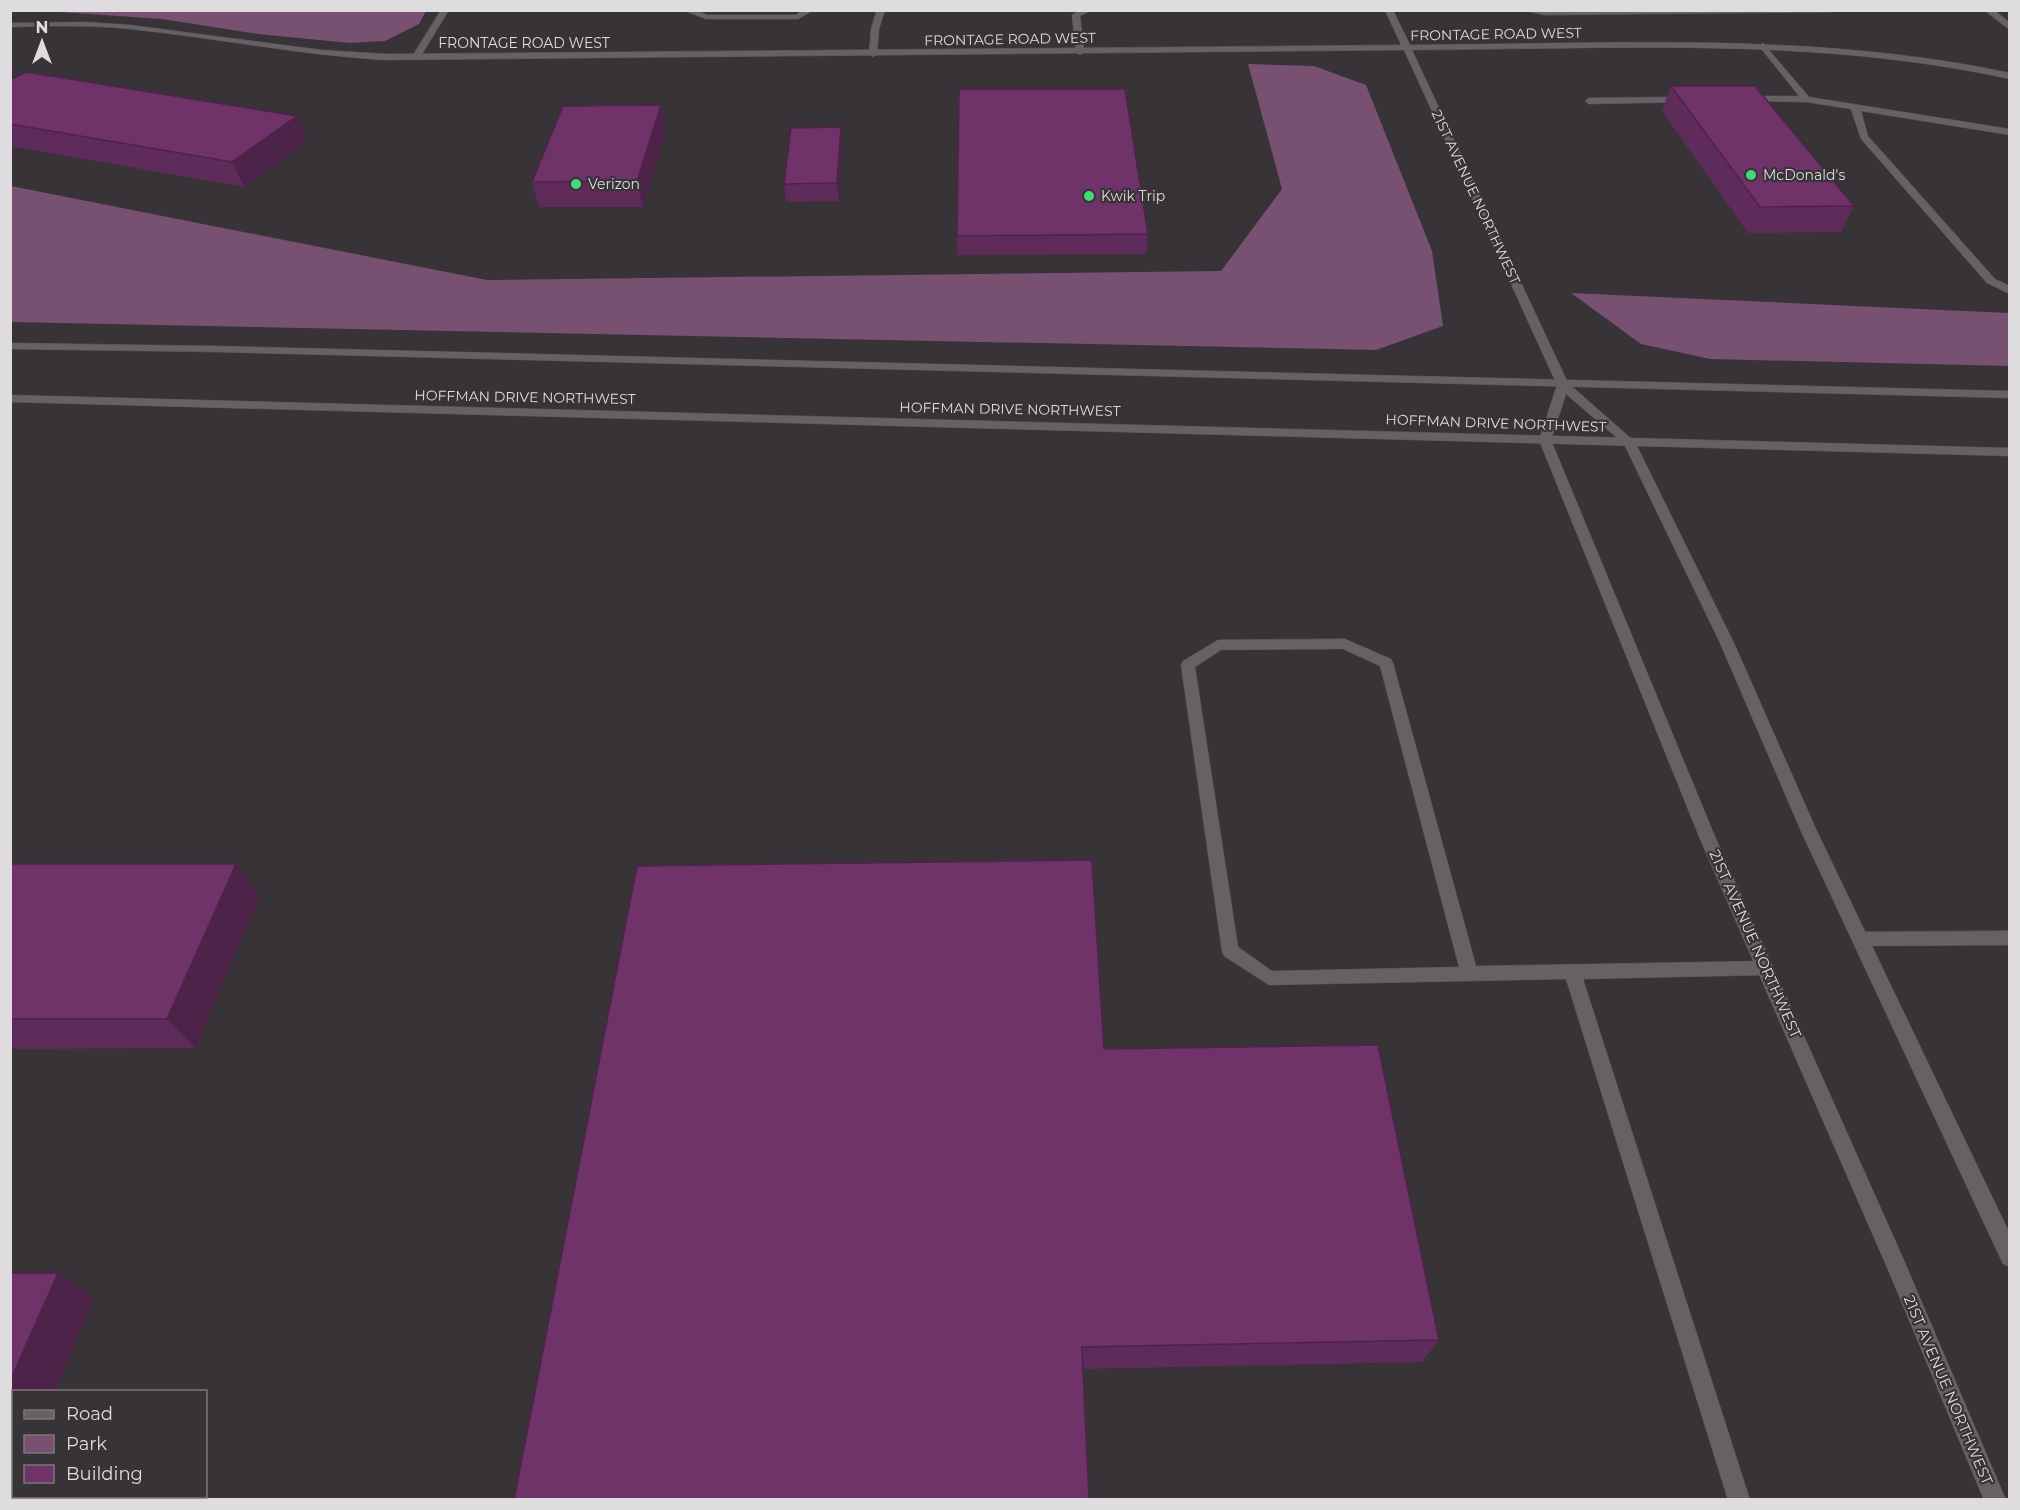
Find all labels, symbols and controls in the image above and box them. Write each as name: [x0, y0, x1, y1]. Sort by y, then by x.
north arrow: [12, 12, 72, 72]
text: N: [36, 18, 48, 37]
street label: FRONTAGE ROAD WEST: [1410, 24, 1582, 44]
street label: FRONTAGE ROAD WEST: [924, 29, 1096, 49]
street label: FRONTAGE ROAD WEST: [438, 34, 610, 52]
street label: 21ST AVENUE NORTHWEST: [1428, 107, 1524, 287]
place label: McDonald's: [1763, 166, 1845, 184]
marker: McDonald's: [1744, 168, 1758, 182]
place label: Verizon: [588, 175, 640, 193]
marker: Verizon: [569, 177, 583, 191]
place label: Kwik Trip: [1101, 187, 1165, 205]
marker: Kwik Trip: [1082, 189, 1096, 203]
street label: HOFFMAN DRIVE NORTHWEST: [414, 386, 636, 408]
street label: HOFFMAN DRIVE NORTHWEST: [899, 398, 1121, 420]
street label: HOFFMAN DRIVE NORTHWEST: [1385, 410, 1607, 436]
street label: 21ST AVENUE NORTHWEST: [1705, 847, 1806, 1041]
street label: 21ST AVENUE NORTHWEST: [1900, 1292, 1997, 1488]
legend: [12, 1390, 207, 1498]
text: Road: [66, 1403, 113, 1425]
text: Park: [66, 1433, 107, 1455]
text: Building: [66, 1463, 143, 1485]

